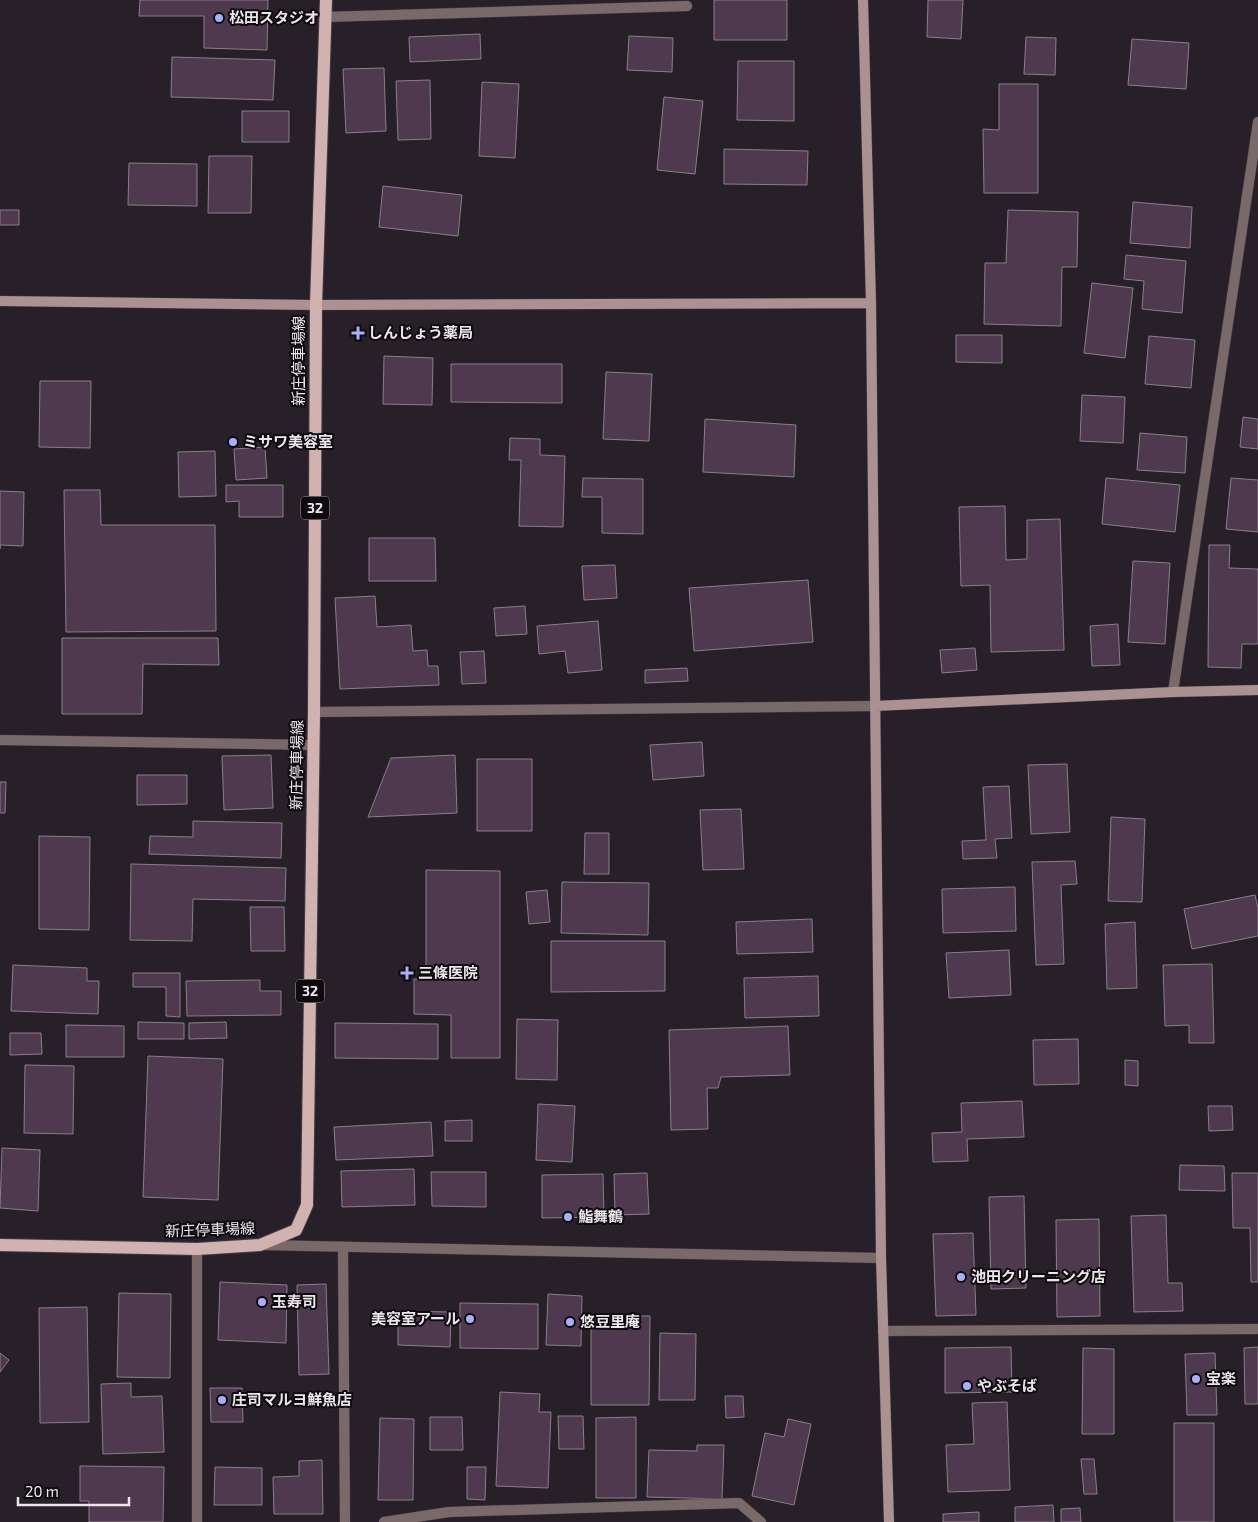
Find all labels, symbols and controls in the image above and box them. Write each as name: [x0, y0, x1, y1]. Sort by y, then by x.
place label: 松田スタジオ: [229, 8, 319, 26]
marker: 松田スタジオ: [213, 12, 225, 24]
street label: 新庄停車場線: [289, 316, 307, 406]
place label: しんじょう薬局: [368, 323, 473, 341]
marker: しんじょう薬局: [352, 327, 364, 339]
place label: ミサワ美容室: [243, 432, 333, 450]
marker: ミサワ美容室: [227, 436, 239, 448]
road number: 32: [301, 496, 329, 520]
street label: 新庄停車場線: [286, 720, 306, 810]
place label: 三條医院: [418, 963, 478, 981]
marker: 三條医院: [400, 966, 414, 980]
road number: 32: [296, 979, 324, 1002]
place label: 鮨舞鶴: [578, 1207, 623, 1225]
marker: 鮨舞鶴: [562, 1211, 574, 1223]
street label: 新庄停車場線: [165, 1218, 255, 1240]
place label: 池田クリーニング店: [971, 1267, 1106, 1285]
marker: 池田クリーニング店: [955, 1271, 967, 1283]
place label: 玉寿司: [272, 1292, 317, 1310]
marker: 玉寿司: [256, 1296, 268, 1308]
place label: 美容室アール: [371, 1309, 460, 1327]
place label: 悠豆里庵: [580, 1312, 640, 1330]
marker: 美容室アール: [464, 1313, 476, 1325]
marker: 悠豆里庵: [564, 1316, 576, 1328]
place label: 宝楽: [1206, 1369, 1236, 1387]
marker: 宝楽: [1190, 1373, 1202, 1385]
place label: やぶそば: [977, 1376, 1037, 1394]
marker: やぶそば: [961, 1380, 973, 1392]
place label: 庄司マルヨ鮮魚店: [232, 1390, 352, 1408]
marker: 庄司マルヨ鮮魚店: [216, 1394, 228, 1406]
scale bar: [18, 1474, 129, 1506]
text: 20 m: [25, 1482, 59, 1500]

